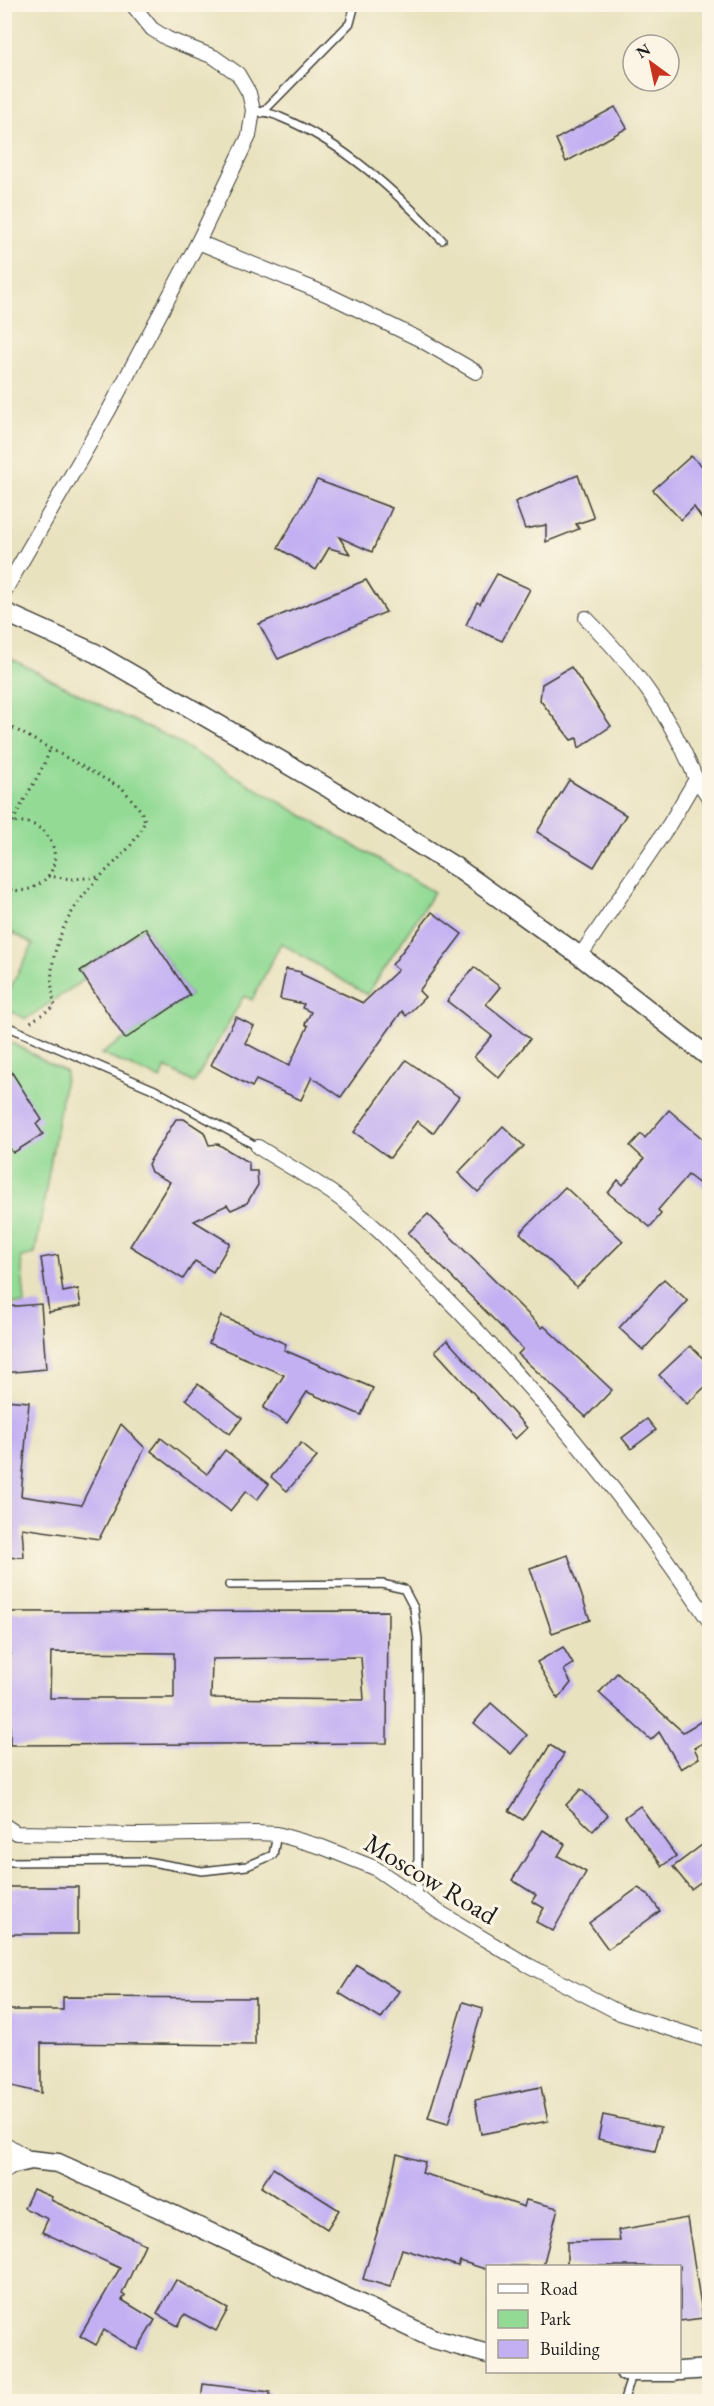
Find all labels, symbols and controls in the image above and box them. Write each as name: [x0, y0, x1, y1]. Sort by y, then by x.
north arrow: [621, 33, 681, 93]
text: N: [632, 38, 654, 63]
street label: Moscow Road: [358, 1825, 505, 1932]
legend: [486, 2265, 681, 2373]
text: Road: [540, 2277, 579, 2300]
text: Park: [540, 2307, 571, 2330]
text: Building: [540, 2337, 600, 2360]

